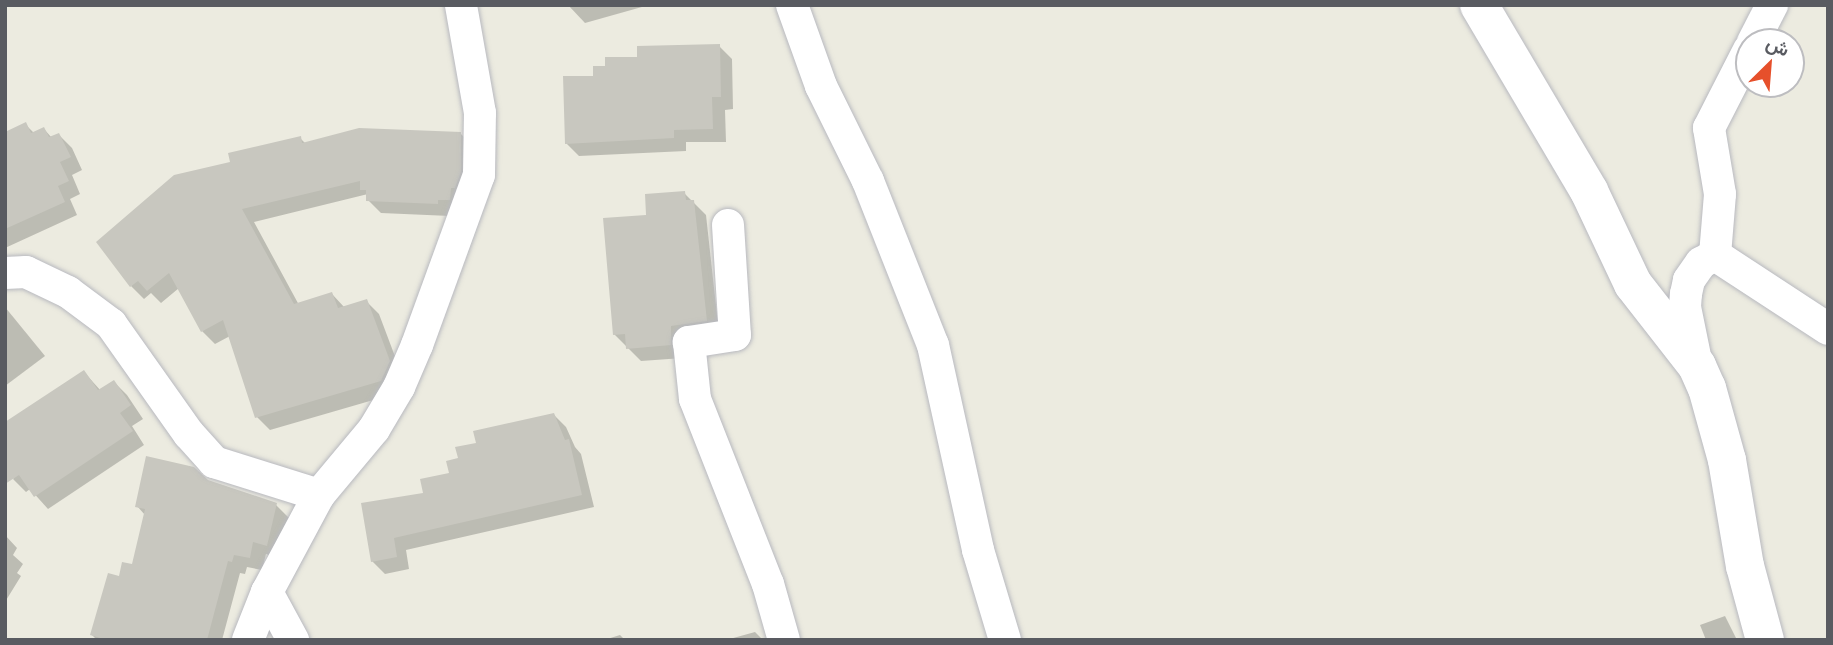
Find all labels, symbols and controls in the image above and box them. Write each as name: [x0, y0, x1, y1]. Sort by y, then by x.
north arrow: [1735, 28, 1805, 98]
text: ش: [1763, 30, 1793, 61]

